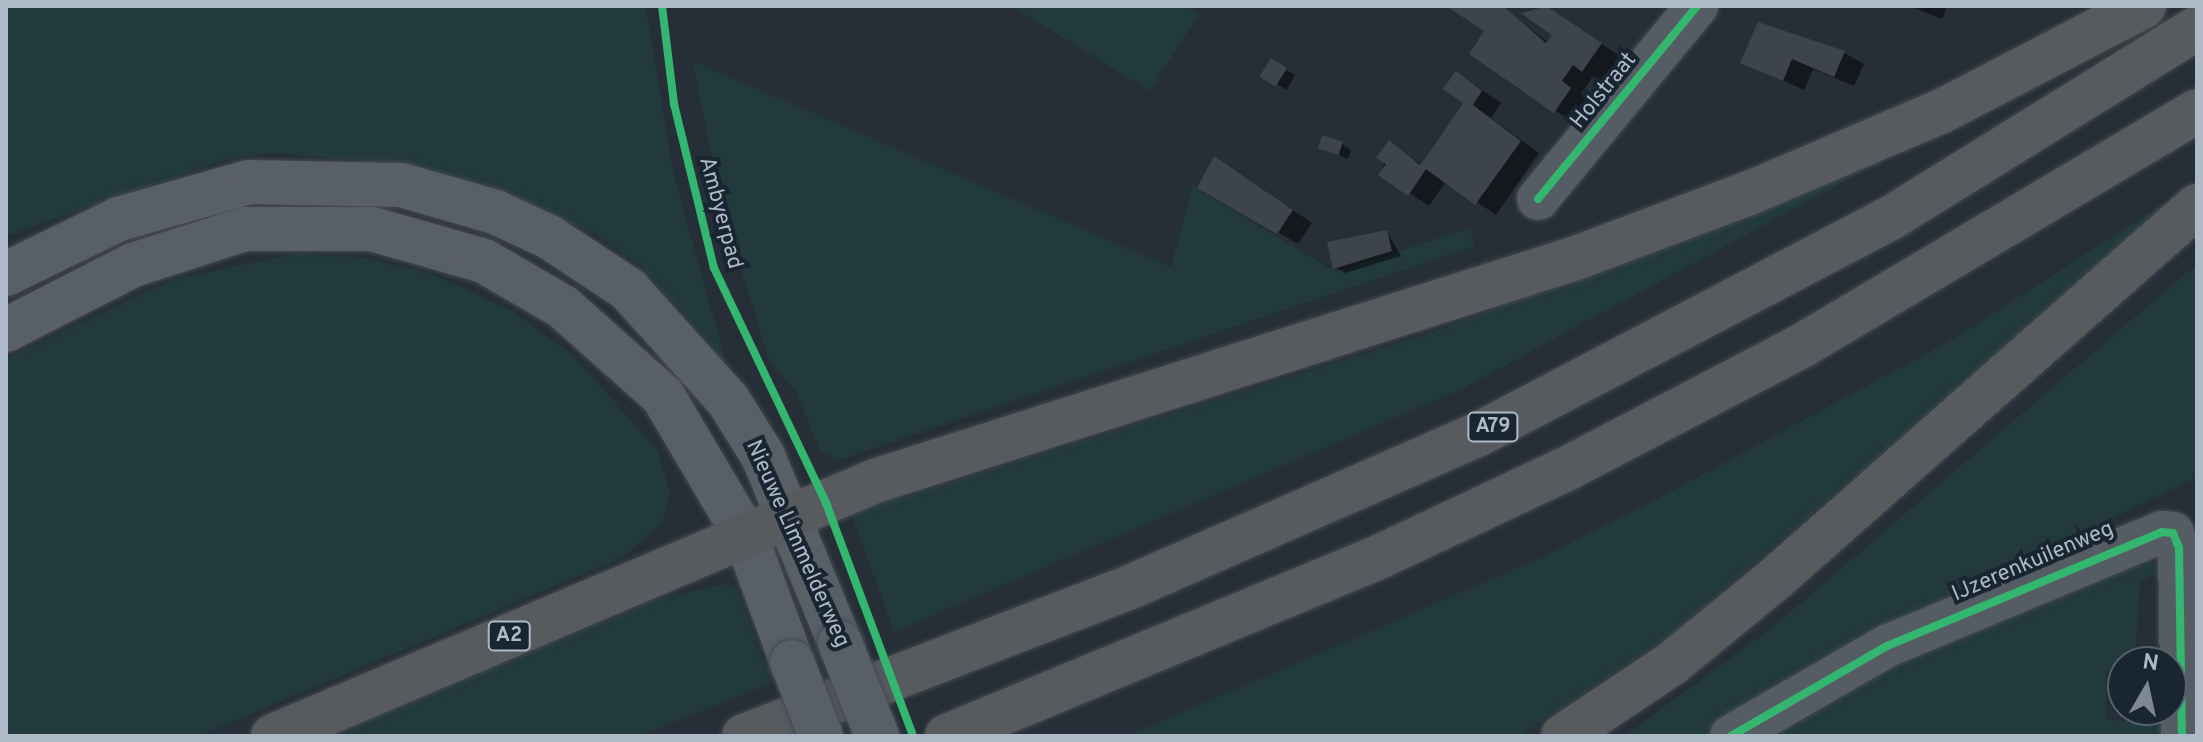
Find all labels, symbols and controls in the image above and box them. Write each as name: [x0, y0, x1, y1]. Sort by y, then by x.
street label: Holstraat: [1565, 48, 1643, 134]
street label: Ambyerpad: [692, 154, 748, 272]
road number: A79: [1467, 411, 1519, 443]
street label: Nieuwe Limmelderweg: [739, 436, 855, 652]
street label: IJzerenkuilenweg: [1948, 516, 2118, 608]
road number: A2: [487, 620, 531, 652]
north arrow: [2107, 646, 2187, 726]
text: N: [2141, 649, 2160, 678]

